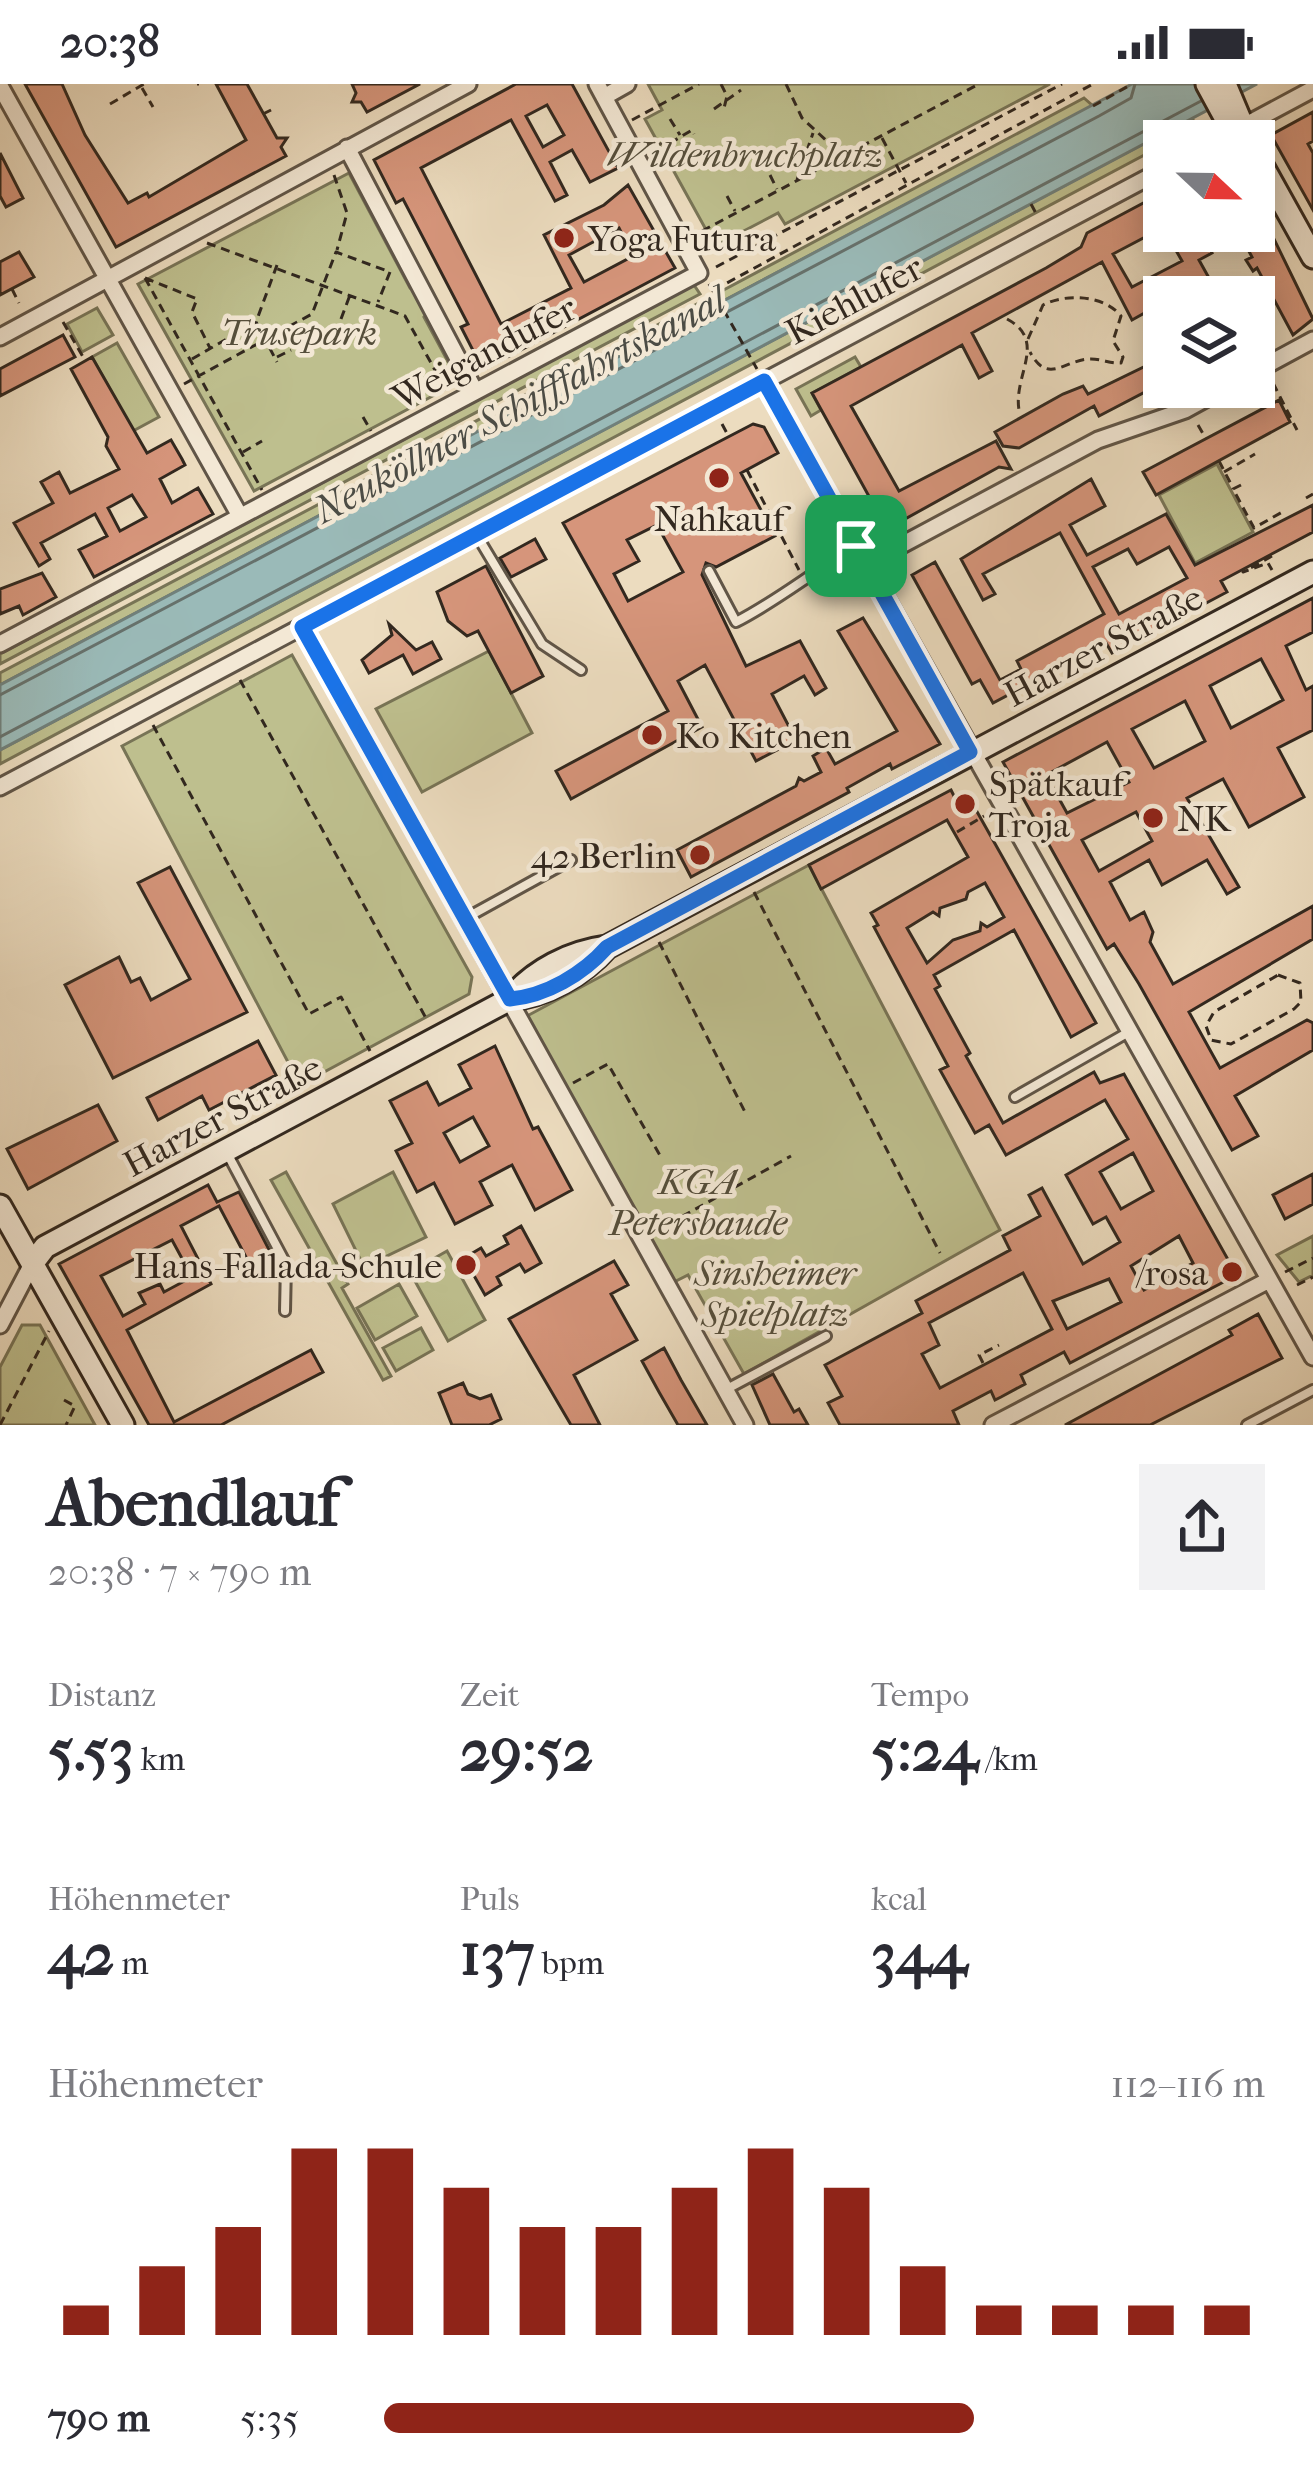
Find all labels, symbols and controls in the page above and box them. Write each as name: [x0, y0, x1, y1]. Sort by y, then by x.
text: 20:38: [60, 16, 160, 69]
north arrow: [1143, 120, 1275, 252]
map controls: [1143, 120, 1275, 408]
park label: Wildenbruchplatz: [607, 134, 883, 176]
place label: Yoga Futura: [587, 218, 776, 260]
marker: Yoga Futura: [551, 225, 577, 251]
street label: Kiehlufer: [779, 246, 931, 353]
water label: Neuköllner Schifffahrtskanal: [304, 275, 737, 534]
button: layers: [1143, 276, 1275, 408]
street label: Weigandufer: [384, 287, 584, 419]
park label: Trusepark: [221, 312, 377, 354]
marker: Nahkauf: [706, 465, 732, 491]
pin: [805, 495, 907, 597]
place label: Nahkauf: [654, 498, 791, 540]
icon: arrive: [823, 513, 889, 579]
street label: Harzer Straße: [997, 576, 1210, 716]
place label: Ko Kitchen: [676, 715, 852, 757]
marker: Ko Kitchen: [639, 722, 665, 748]
place label: Spätkauf Troja: [989, 763, 1131, 846]
marker: Spätkauf Troja: [952, 791, 978, 817]
place label: NK: [1177, 798, 1232, 840]
marker: NK: [1140, 805, 1166, 831]
place label: 42 Berlin: [531, 835, 676, 877]
marker: 42 Berlin: [687, 842, 713, 868]
street label: Harzer Straße: [116, 1046, 329, 1186]
park label: KGA Petersbaude: [607, 1161, 789, 1244]
place label: Hans-Fallada-Schule: [134, 1245, 442, 1287]
marker: Hans-Fallada-Schule: [453, 1252, 479, 1278]
park label: Sinsheimer Spielplatz: [693, 1252, 859, 1335]
place label: /rosa: [1135, 1252, 1208, 1294]
marker: /rosa: [1219, 1259, 1245, 1285]
button: share: [1139, 1464, 1265, 1590]
text: Abendlauf: [48, 1465, 340, 1542]
text: 20:38 · 7 × 790 m: [48, 1549, 311, 1595]
text: Distanz: [48, 1676, 156, 1715]
text: Zeit: [460, 1676, 520, 1715]
text: Tempo: [871, 1676, 969, 1715]
text: 5.53: [48, 1715, 134, 1786]
text: 29:52: [460, 1715, 593, 1786]
text: 5:24: [871, 1715, 978, 1786]
text: km: [134, 1740, 185, 1779]
text: /km: [978, 1740, 1038, 1779]
text: Höhenmeter: [48, 1880, 230, 1919]
text: Puls: [460, 1880, 520, 1919]
text: kcal: [871, 1880, 927, 1919]
text: 42: [48, 1919, 114, 1990]
text: 137: [460, 1919, 535, 1990]
text: 344: [871, 1919, 967, 1990]
text: m: [114, 1944, 149, 1983]
text: bpm: [535, 1944, 604, 1983]
text: Höhenmeter: [48, 2061, 263, 2107]
text: 112–116 m: [1111, 2061, 1265, 2107]
text: 790 m: [48, 2395, 150, 2441]
text: 5:35: [240, 2395, 299, 2441]

